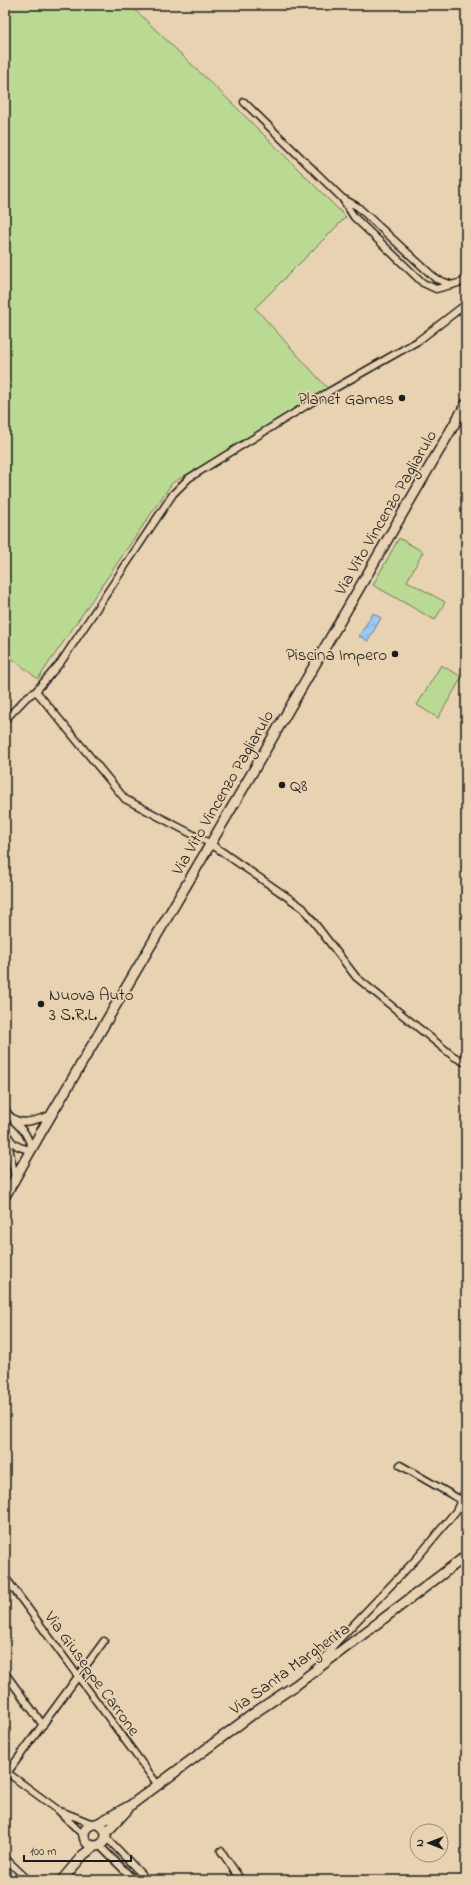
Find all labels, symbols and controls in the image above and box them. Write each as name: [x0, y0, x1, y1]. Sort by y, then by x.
place label: Planet Games: [298, 387, 394, 412]
marker: Planet Games: [397, 393, 407, 403]
street label: Via Vito Vincenzo Pagliarulo: [328, 425, 446, 602]
place label: Piscina Impero: [286, 643, 387, 668]
marker: Piscina Impero: [390, 649, 400, 659]
street label: Via Vito Vincenzo Pagliarulo: [165, 705, 283, 882]
place label: Q8: [290, 774, 307, 799]
marker: Q8: [277, 780, 287, 790]
place label: Nuova Auto 3 S.R.L.: [49, 983, 134, 1028]
marker: Nuova Auto 3 S.R.L.: [36, 999, 46, 1009]
street label: Via Giuseppe Carrone: [37, 1605, 146, 1742]
street label: Via Santa Margherita: [224, 1617, 356, 1724]
north arrow: [409, 1823, 449, 1863]
scale bar: [24, 1837, 131, 1863]
text: N: [412, 1839, 428, 1847]
text: 100 m: [30, 1843, 57, 1861]

